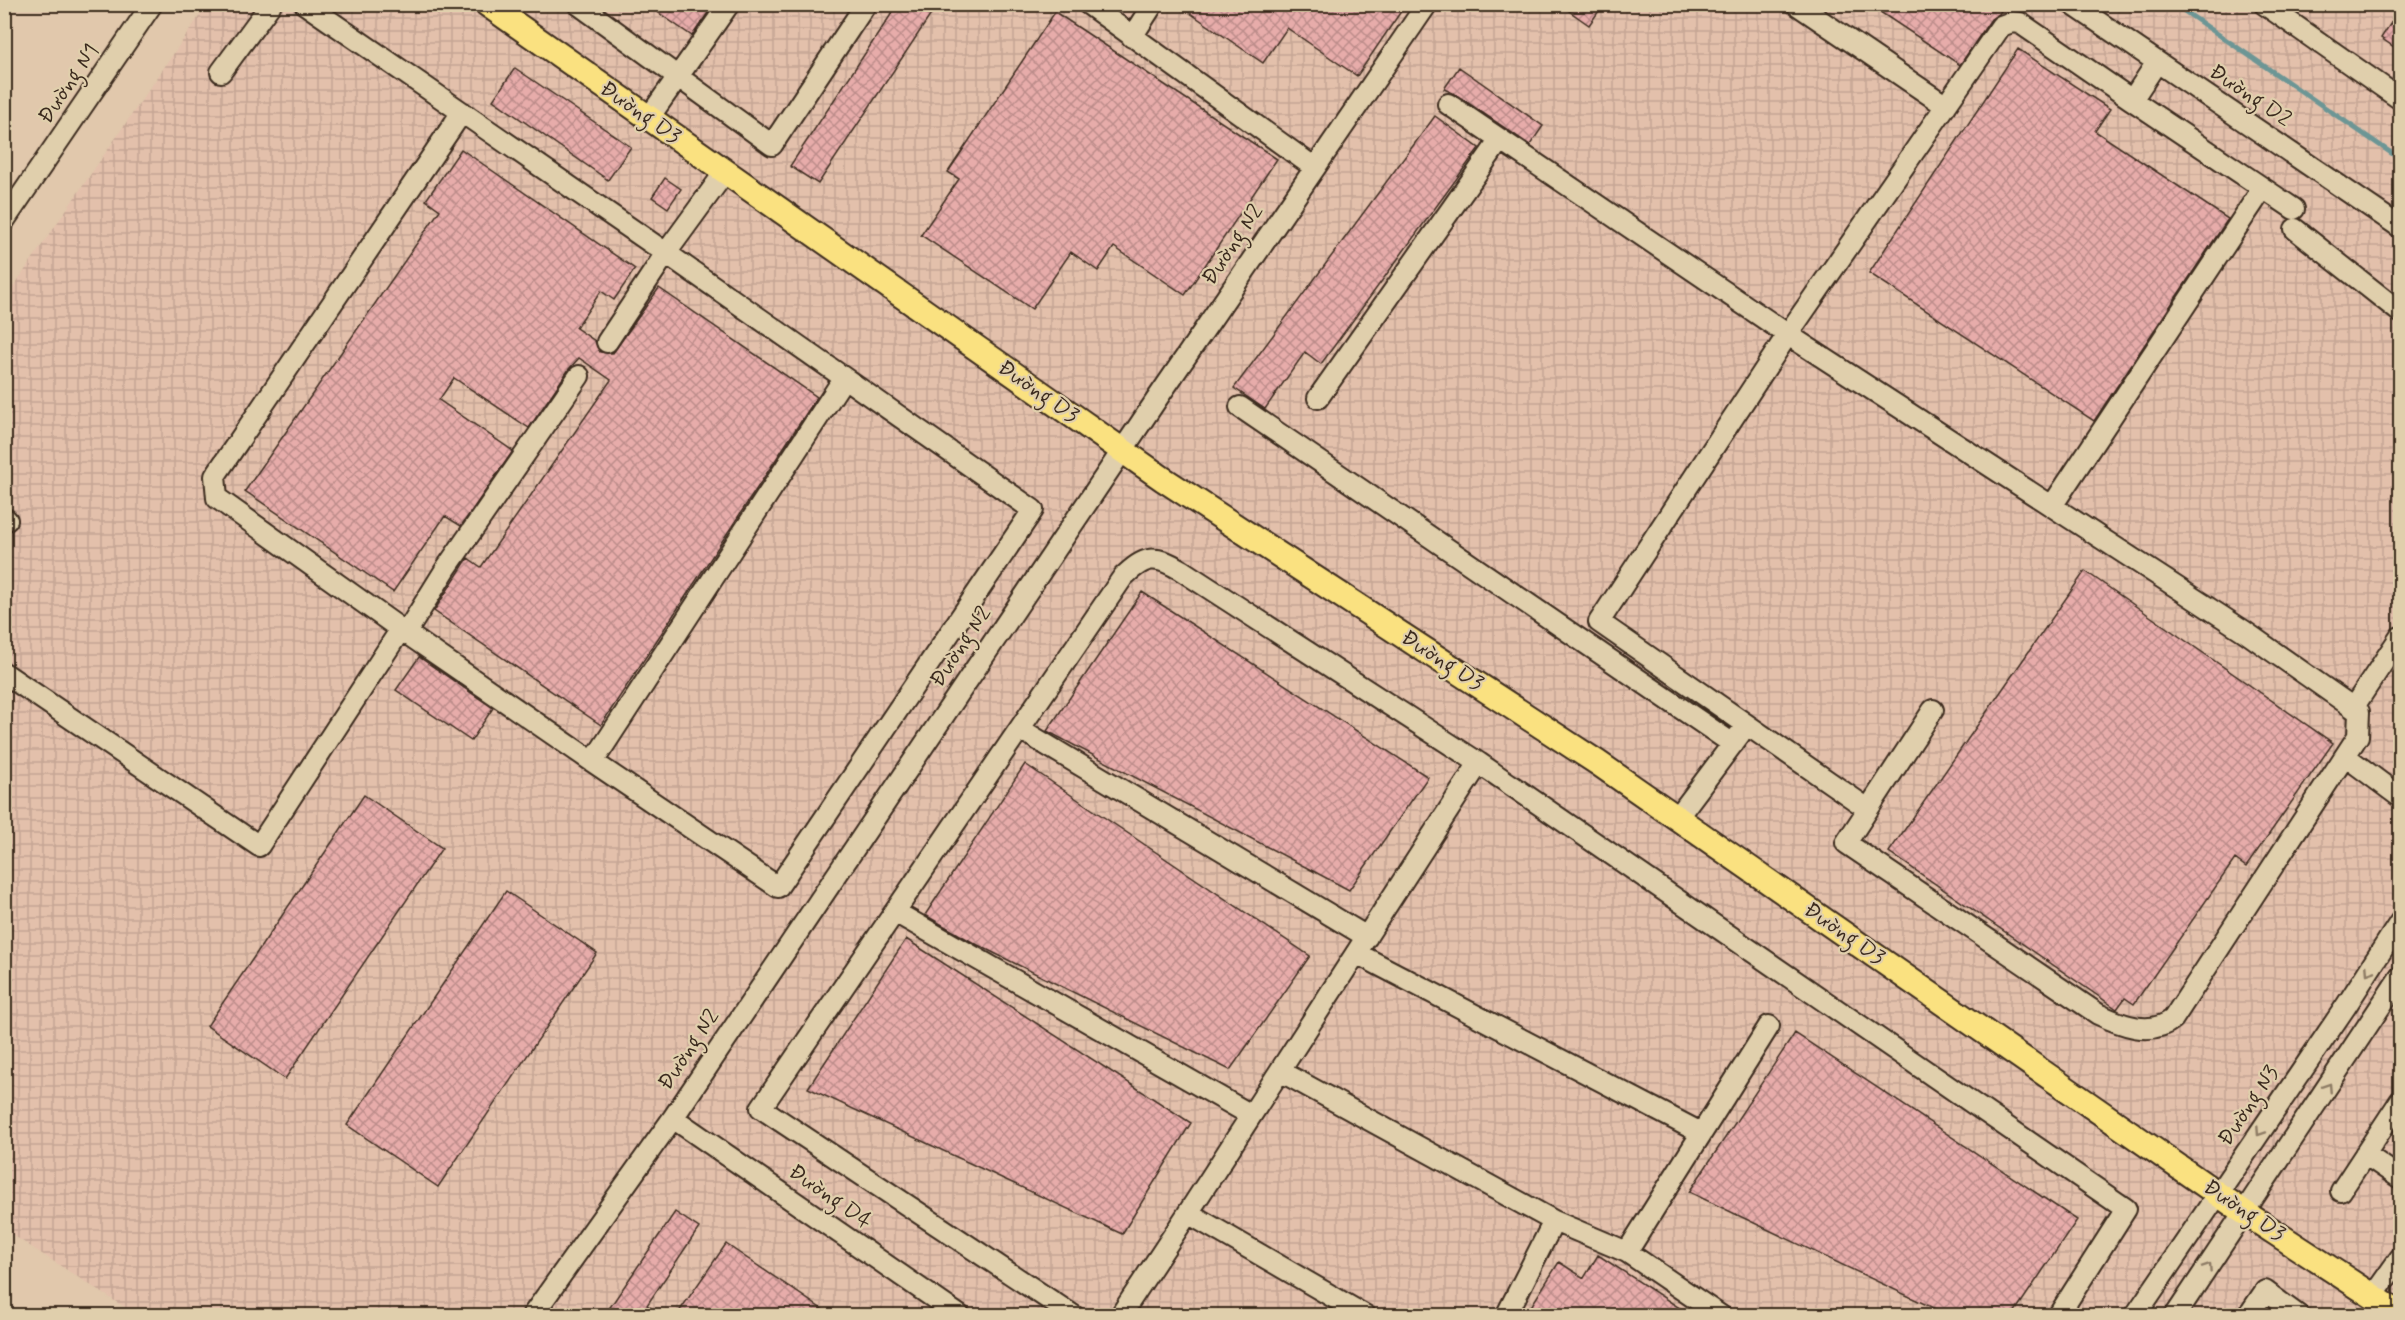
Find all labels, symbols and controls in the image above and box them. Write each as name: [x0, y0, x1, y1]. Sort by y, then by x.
street label: Đường N1: [32, 39, 108, 131]
street label: Đường D2: [2202, 58, 2297, 136]
street label: Đường D3: [592, 75, 686, 153]
street label: Đường N2: [1196, 199, 1273, 292]
street label: Đường D3: [990, 354, 1084, 432]
street label: Đường N2: [924, 601, 1001, 694]
street label: Đường D3: [1394, 624, 1488, 700]
street label: Đường D3: [1796, 896, 1890, 974]
one-way arrow: [2364, 965, 2376, 975]
street label: Đường N2: [652, 1004, 729, 1097]
street label: Đường N3: [2212, 1061, 2288, 1153]
one-way arrow: [2321, 1083, 2332, 1094]
one-way arrow: [2256, 1126, 2267, 1137]
street label: Đường D4: [781, 1158, 877, 1238]
street label: Đường D3: [2196, 1174, 2290, 1251]
one-way arrow: [2201, 1263, 2212, 1274]

